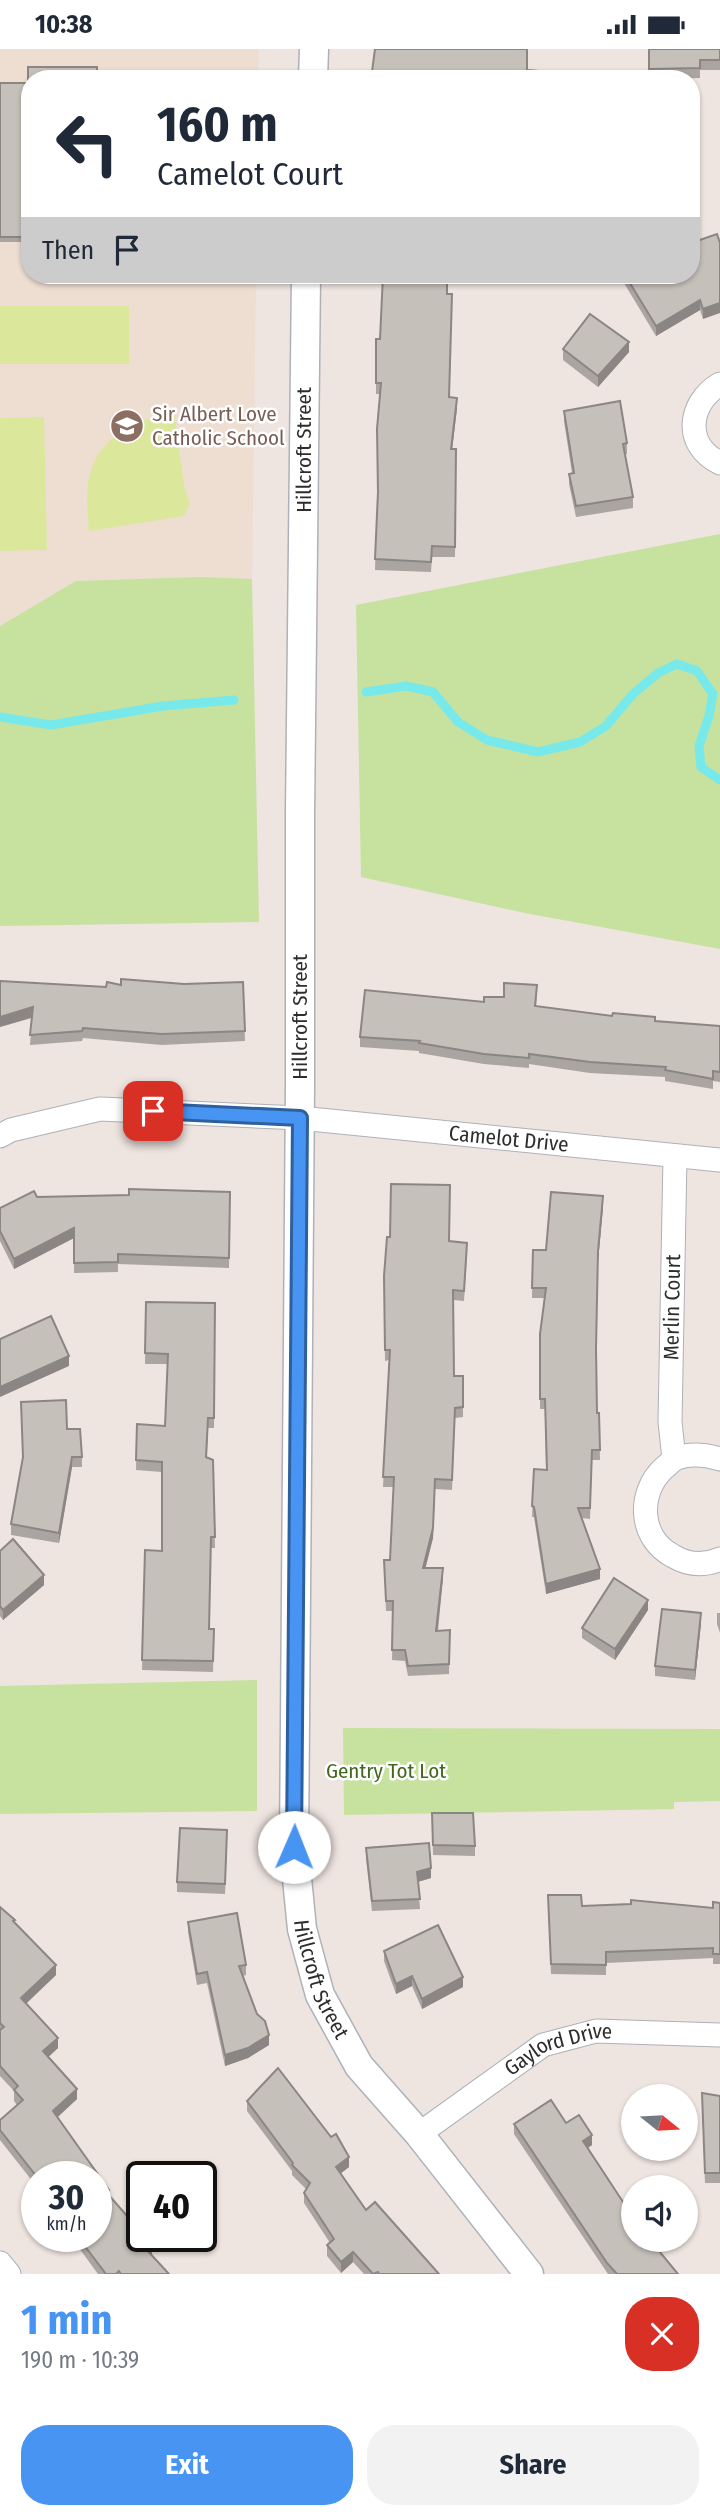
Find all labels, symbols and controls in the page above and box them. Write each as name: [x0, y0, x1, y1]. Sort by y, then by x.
text: 10:38: [35, 9, 93, 40]
text: 160 m: [157, 95, 278, 154]
icon: left: [42, 98, 133, 189]
text: Camelot Court: [157, 155, 343, 193]
icon: arrive: [108, 231, 146, 269]
text: Then: [42, 235, 94, 266]
street label: Hillcroft Street: [291, 387, 317, 513]
place label: Sir Albert Love Catholic School: [152, 401, 285, 451]
school or university icon: Sir Albert Love Catholic School: [108, 407, 146, 445]
street label: Hillcroft Street: [287, 954, 313, 1080]
pin: [123, 1081, 183, 1141]
icon: arrive: [134, 1092, 172, 1130]
street label: Camelot Drive: [448, 1120, 570, 1158]
street label: Merlin Court: [658, 1254, 686, 1360]
park label: Gentry Tot Lot: [326, 1758, 446, 1784]
position arrow: [257, 1810, 331, 1884]
street label: Hillcroft Street: [288, 1918, 355, 2043]
street label: Gaylord Drive: [499, 2018, 613, 2081]
north arrow: [621, 2084, 698, 2161]
map controls: [621, 2084, 698, 2252]
speed limit sign: 40: [126, 2161, 217, 2252]
button: sound: [621, 2175, 698, 2252]
text: 30: [49, 2176, 84, 2218]
text: km/h: [46, 2213, 87, 2235]
text: 1 min: [21, 2295, 112, 2345]
button: close: [625, 2297, 699, 2371]
text: 190 m · 10:39: [21, 2346, 139, 2374]
button: Exit: [21, 2425, 353, 2505]
button: Share: [367, 2425, 699, 2505]

